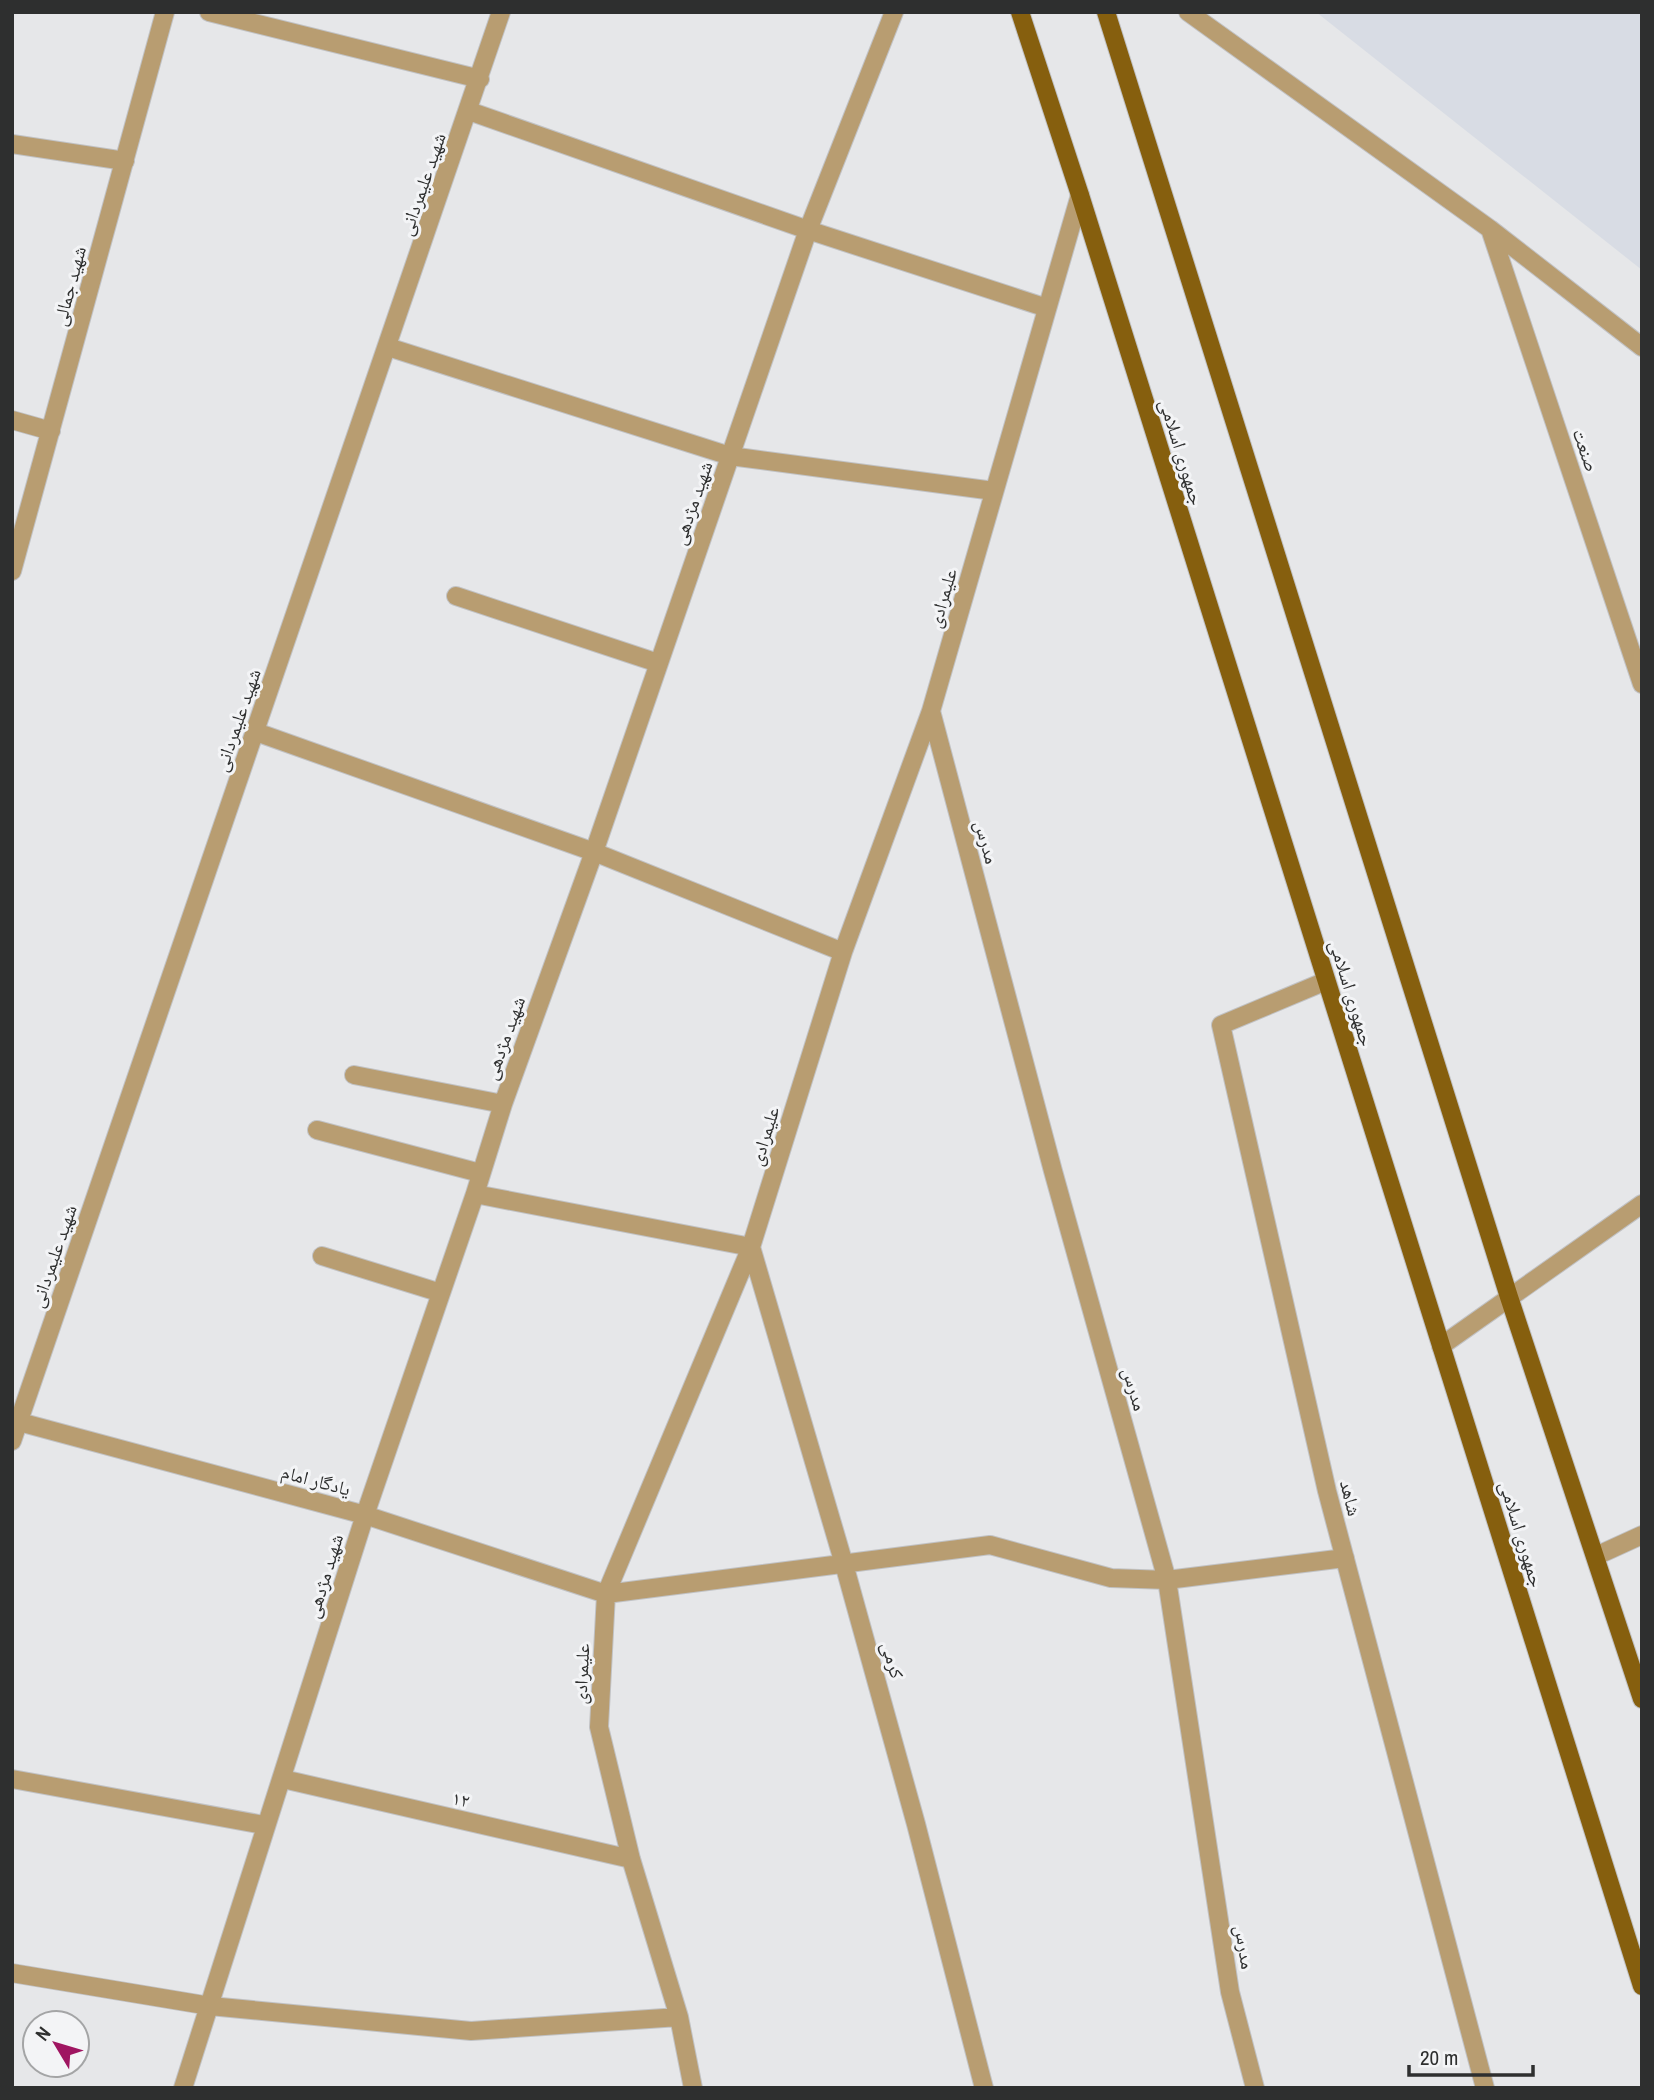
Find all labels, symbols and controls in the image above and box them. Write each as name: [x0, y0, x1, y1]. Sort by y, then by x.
street label: شهید علیمردانی: [392, 129, 452, 239]
street label: شهید جمالی: [46, 243, 92, 329]
street label: جمهوری اسلامی: [1154, 396, 1210, 508]
street label: صنعت: [1567, 425, 1605, 475]
street label: شهید مژدهی: [666, 458, 718, 548]
street label: علیمرادی: [921, 565, 963, 631]
street label: شهید علیمردانی: [207, 665, 267, 775]
street label: مدرس: [969, 817, 1005, 867]
street label: جمهوری اسلامی: [1324, 937, 1380, 1049]
street label: شهید مژدهی: [477, 993, 531, 1083]
street label: علیمرادی: [743, 1103, 785, 1169]
street label: شهید علیمردانی: [23, 1201, 83, 1311]
street label: مدرس: [1116, 1364, 1154, 1414]
street label: یادگار امام: [278, 1458, 354, 1503]
street label: شاهد: [1334, 1477, 1368, 1519]
street label: جمهوری اسلامی: [1494, 1478, 1550, 1590]
street label: شهید مژدهی: [299, 1531, 349, 1621]
street label: کرمی: [875, 1638, 911, 1682]
street label: علیمرادی: [566, 1643, 596, 1705]
street label: ۱۲: [450, 1784, 472, 1814]
street label: مدرس: [1229, 1923, 1261, 1971]
north arrow: [21, 2009, 91, 2079]
text: N: [29, 2021, 56, 2046]
scale bar: [1409, 2034, 1533, 2078]
text: 20 m: [1420, 2043, 1458, 2072]

